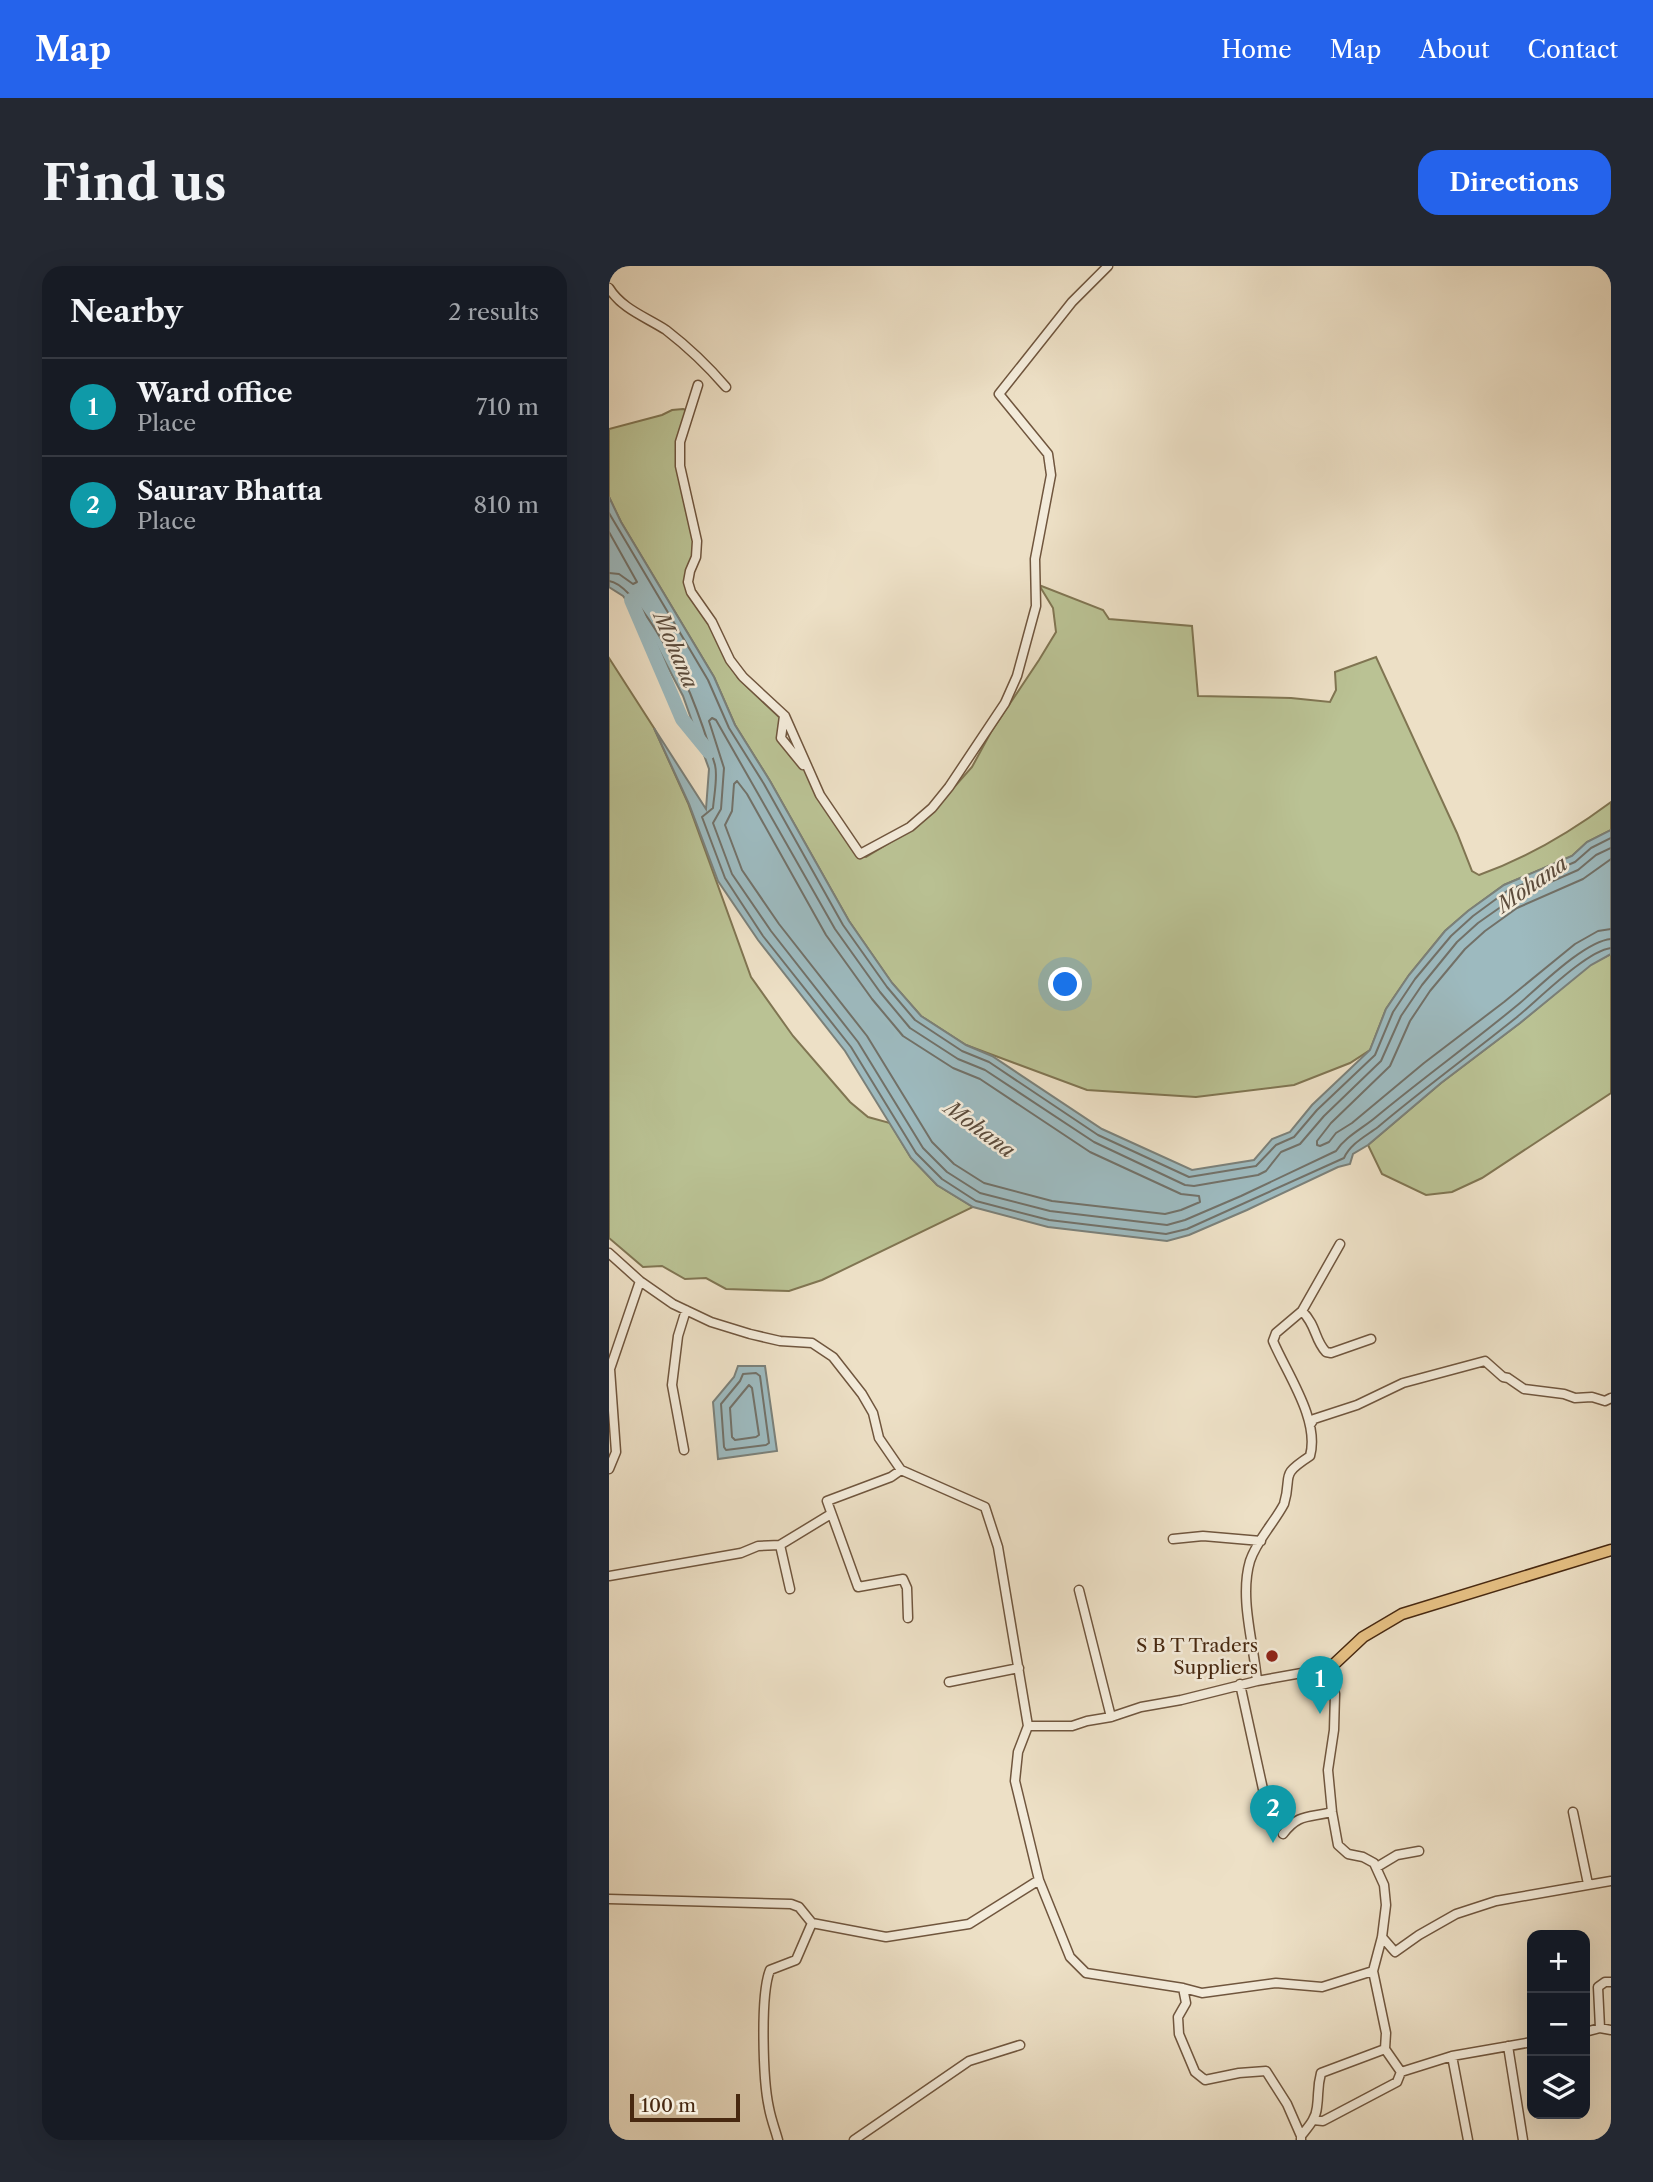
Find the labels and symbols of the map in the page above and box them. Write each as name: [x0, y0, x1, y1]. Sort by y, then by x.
water label: Mohana: [648, 605, 703, 692]
water label: Mohana: [1489, 850, 1573, 919]
your location: [1048, 967, 1082, 1001]
water label: Mohana: [938, 1093, 1020, 1163]
place label: S B T Traders Suppliers: [1136, 1634, 1258, 1679]
marker: S B T Traders Suppliers: [1264, 1648, 1280, 1664]
pin: 1: [1297, 1656, 1343, 1714]
pin: 2: [1250, 1785, 1296, 1843]
scale bar: [630, 2091, 740, 2123]

